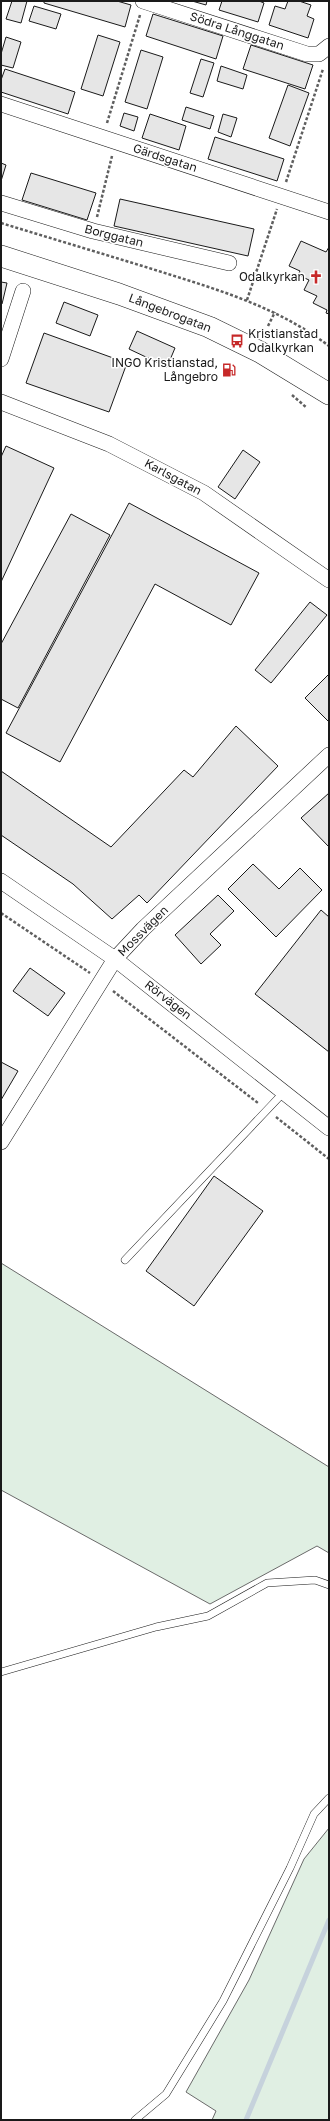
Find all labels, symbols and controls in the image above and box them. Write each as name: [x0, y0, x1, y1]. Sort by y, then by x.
street label: Södra Långgatan: [188, 8, 286, 53]
street label: Gärdsgatan: [131, 140, 199, 175]
street label: Borggatan: [83, 221, 145, 250]
place label: Odalkyrkan: [239, 269, 305, 284]
church icon: Odalkyrkan: [308, 269, 324, 285]
street label: Långebrogatan: [127, 290, 214, 335]
place label: Kristianstad Odalkyrkan: [248, 326, 318, 355]
bus stop icon: Kristianstad Odalkyrkan: [229, 333, 245, 349]
place label: INGO Kristianstad, Långebro: [111, 355, 218, 384]
fuel station icon: INGO Kristianstad, Långebro: [221, 362, 237, 378]
street label: Karlsgatan: [142, 455, 204, 498]
street label: Mossvägen: [114, 902, 171, 959]
street label: Rörvägen: [142, 977, 195, 1023]

